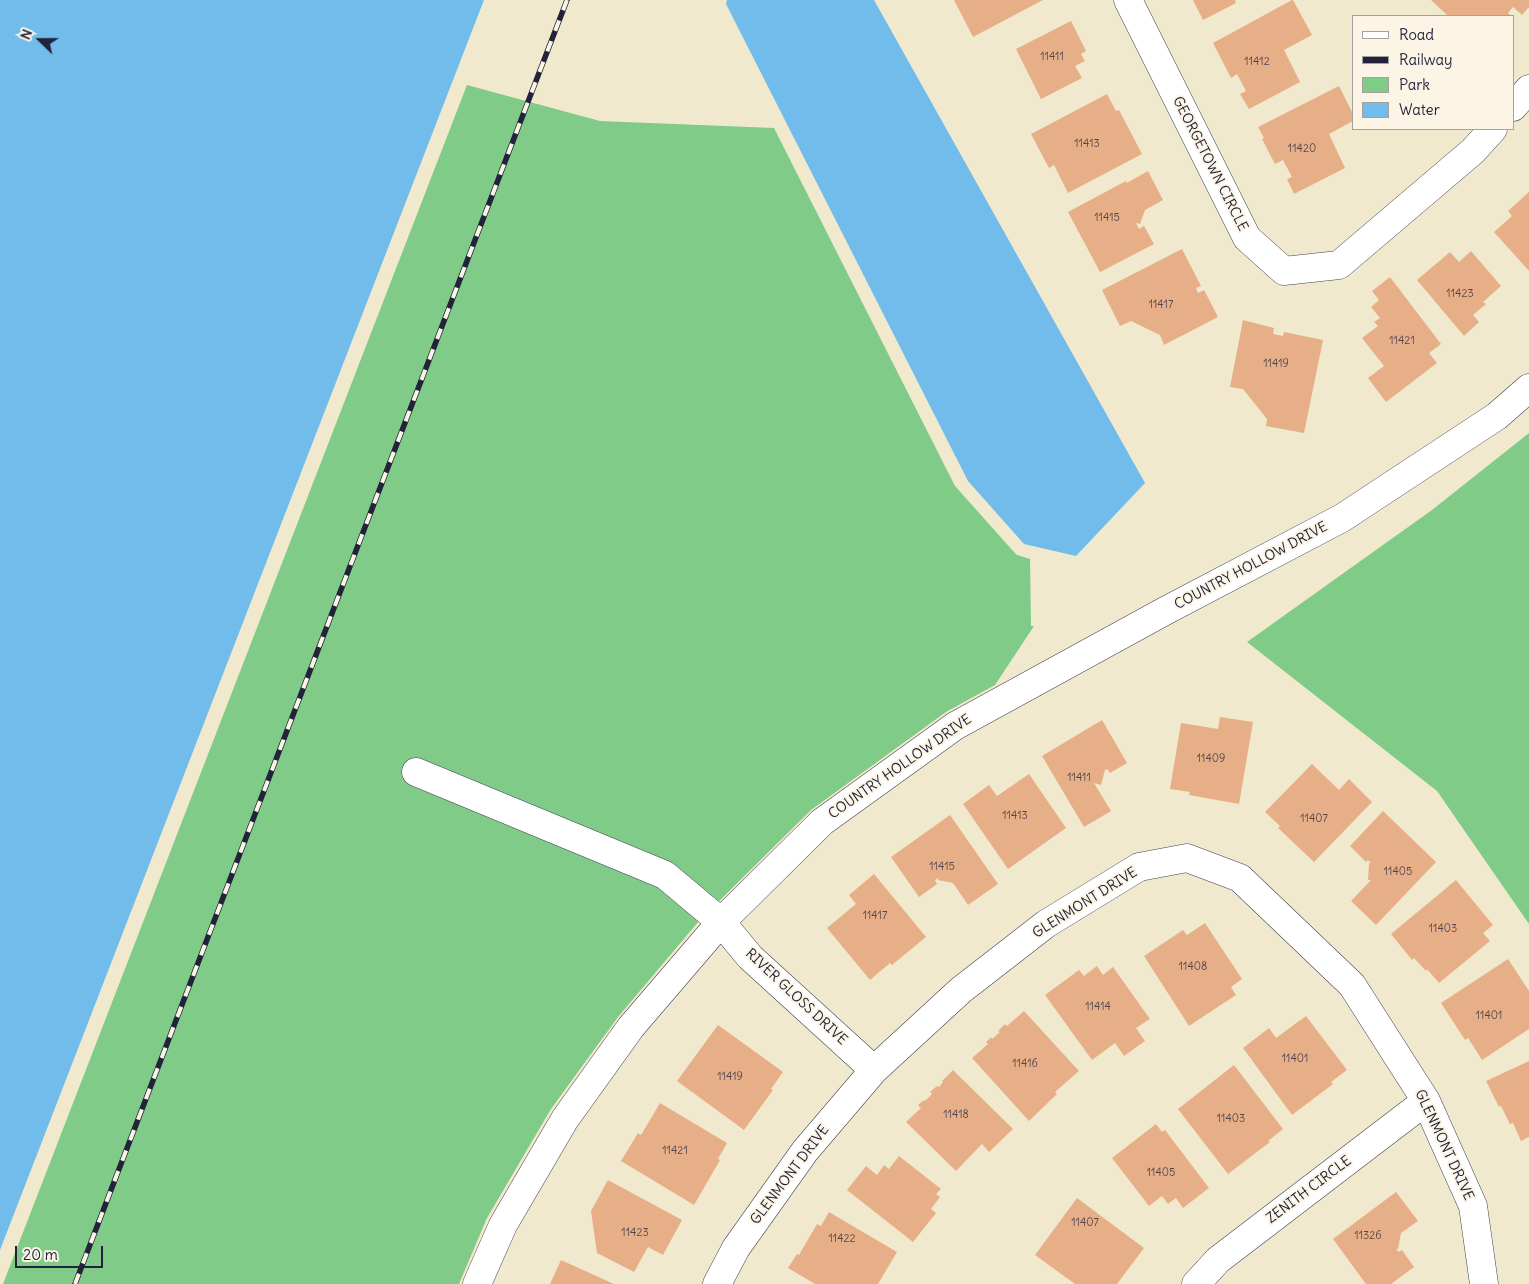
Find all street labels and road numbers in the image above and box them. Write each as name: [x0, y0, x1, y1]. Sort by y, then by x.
street label: GEORGETOWN CIRCLE: [1169, 94, 1251, 234]
street label: COUNTRY HOLLOW DRIVE: [1172, 519, 1330, 613]
street label: COUNTRY HOLLOW DRIVE: [825, 711, 975, 823]
street label: GLENMONT DRIVE: [1030, 864, 1140, 942]
street label: RIVER GLOSS DRIVE: [742, 945, 850, 1049]
street label: GLENMONT DRIVE: [1411, 1087, 1477, 1203]
street label: GLENMONT DRIVE: [747, 1122, 833, 1228]
street label: ZENITH CIRCLE: [1263, 1153, 1355, 1227]

